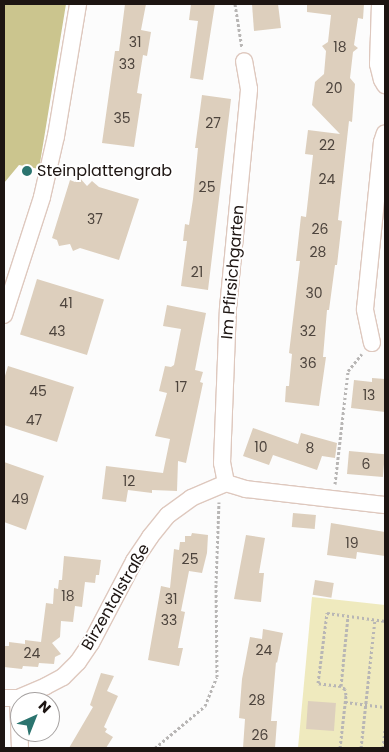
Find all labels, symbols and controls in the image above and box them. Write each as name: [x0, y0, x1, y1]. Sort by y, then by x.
house number: 31: [129, 34, 141, 50]
house number: 18: [333, 39, 347, 55]
house number: 33: [119, 56, 135, 72]
house number: 20: [326, 80, 342, 96]
house number: 35: [113, 110, 131, 126]
house number: 27: [205, 115, 221, 131]
house number: 22: [319, 137, 335, 153]
place label: Steinplattengrab: [37, 161, 172, 181]
marker: Steinplattengrab: [21, 165, 33, 177]
house number: 24: [319, 171, 335, 187]
house number: 25: [199, 179, 215, 195]
street label: Im Pfirsichgarten: [218, 204, 248, 340]
house number: 37: [87, 211, 103, 227]
house number: 26: [312, 221, 328, 237]
house number: 28: [310, 244, 326, 260]
house number: 21: [191, 264, 203, 280]
house number: 30: [305, 285, 323, 301]
house number: 41: [59, 295, 73, 311]
house number: 43: [48, 323, 66, 339]
house number: 32: [300, 323, 316, 339]
house number: 36: [299, 355, 317, 371]
house number: 17: [175, 379, 187, 395]
house number: 45: [29, 383, 47, 399]
house number: 13: [363, 387, 375, 403]
house number: 47: [26, 412, 42, 428]
house number: 10: [254, 439, 268, 455]
house number: 8: [306, 440, 314, 456]
house number: 6: [362, 456, 370, 472]
house number: 12: [123, 473, 135, 489]
house number: 49: [11, 491, 29, 507]
house number: 19: [345, 535, 359, 551]
street label: Birzentalstraße: [78, 540, 154, 654]
house number: 25: [182, 551, 198, 567]
house number: 18: [61, 588, 75, 604]
house number: 31: [165, 591, 177, 607]
house number: 33: [161, 612, 177, 628]
house number: 24: [256, 642, 272, 658]
house number: 24: [24, 645, 40, 661]
north arrow: [10, 692, 60, 742]
house number: 28: [249, 692, 265, 708]
text: N: [34, 696, 55, 718]
house number: 26: [252, 727, 268, 743]

